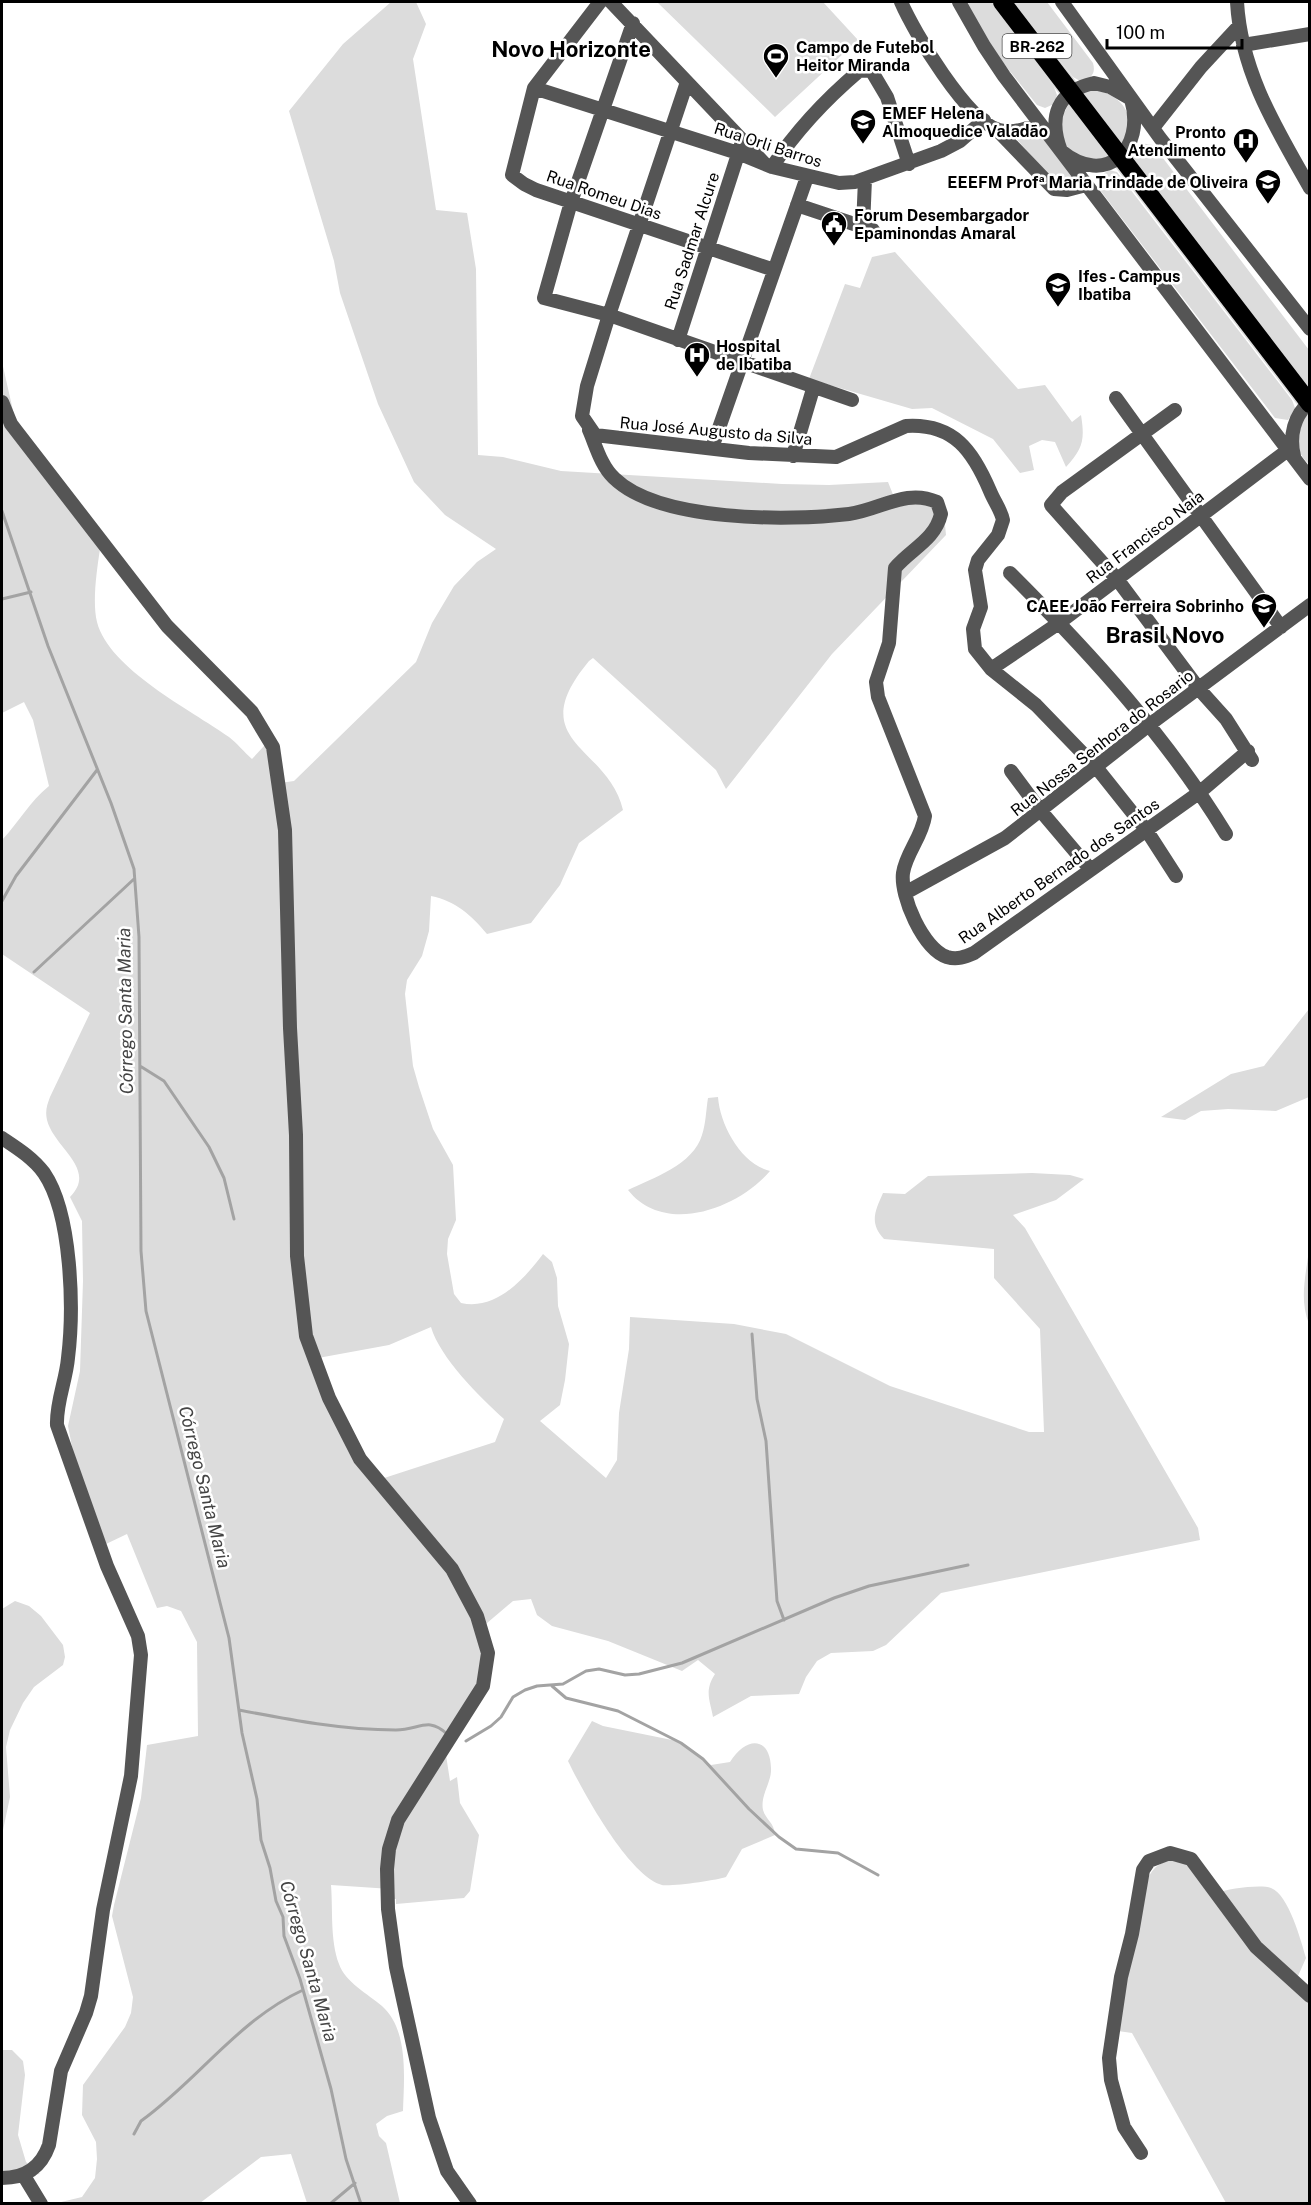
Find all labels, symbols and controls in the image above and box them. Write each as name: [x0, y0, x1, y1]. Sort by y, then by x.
scale bar: [1107, 12, 1242, 50]
text: 100 m: [1116, 22, 1165, 43]
road number: BR-262: [1002, 34, 1072, 58]
district label: Novo Horizonte: [491, 36, 651, 62]
place label: Campo de Futebol Heitor Miranda: [796, 38, 935, 75]
sports icon: Campo de Futebol Heitor Miranda: [761, 41, 791, 79]
place label: EMEF Helena Almoquedice Valadão: [882, 104, 1048, 141]
school or university icon: EMEF Helena Almoquedice Valadão: [848, 107, 878, 145]
street label: Rua Orli Barros: [712, 119, 824, 171]
place label: Pronto Atendimento: [1128, 123, 1226, 160]
hospital icon: Pronto Atendimento: [1231, 126, 1261, 164]
street label: Rua Romeu Dias: [544, 166, 664, 224]
school or university icon: EEEFM Profª Maria Trindade de Oliveira: [1253, 167, 1283, 205]
street label: Rua Sadmar Alcure: [661, 170, 723, 312]
place label: EEEFM Profª Maria Trindade de Oliveira: [947, 173, 1248, 192]
place label: Forum Desembargador Epaminondas Amaral: [854, 206, 1030, 243]
public building icon: Forum Desembargador Epaminondas Amaral: [819, 209, 849, 247]
place label: Ifes - Campus Ibatiba: [1078, 267, 1180, 304]
school or university icon: Ifes - Campus Ibatiba: [1043, 270, 1073, 308]
place label: Hospital de Ibatiba: [716, 337, 792, 374]
hospital icon: Hospital de Ibatiba: [682, 340, 712, 378]
street label: Rua José Augusto da Silva: [619, 413, 813, 449]
street label: Rua Francisco Naia: [1083, 487, 1207, 587]
school or university icon: CAEE João Ferreira Sobrinho: [1249, 591, 1279, 629]
place label: CAEE João Ferreira Sobrinho: [1026, 597, 1244, 616]
district label: Brasil Novo: [1106, 622, 1224, 648]
street label: Rua Nossa Senhora do Rosario: [1007, 666, 1197, 820]
street label: Rua Alberto Bernado dos Santos: [955, 794, 1163, 948]
water label: Córrego Santa Maria: [113, 928, 137, 1094]
water label: Córrego Santa Maria: [175, 1404, 235, 1570]
water label: Córrego Santa Maria: [276, 1878, 342, 2044]

